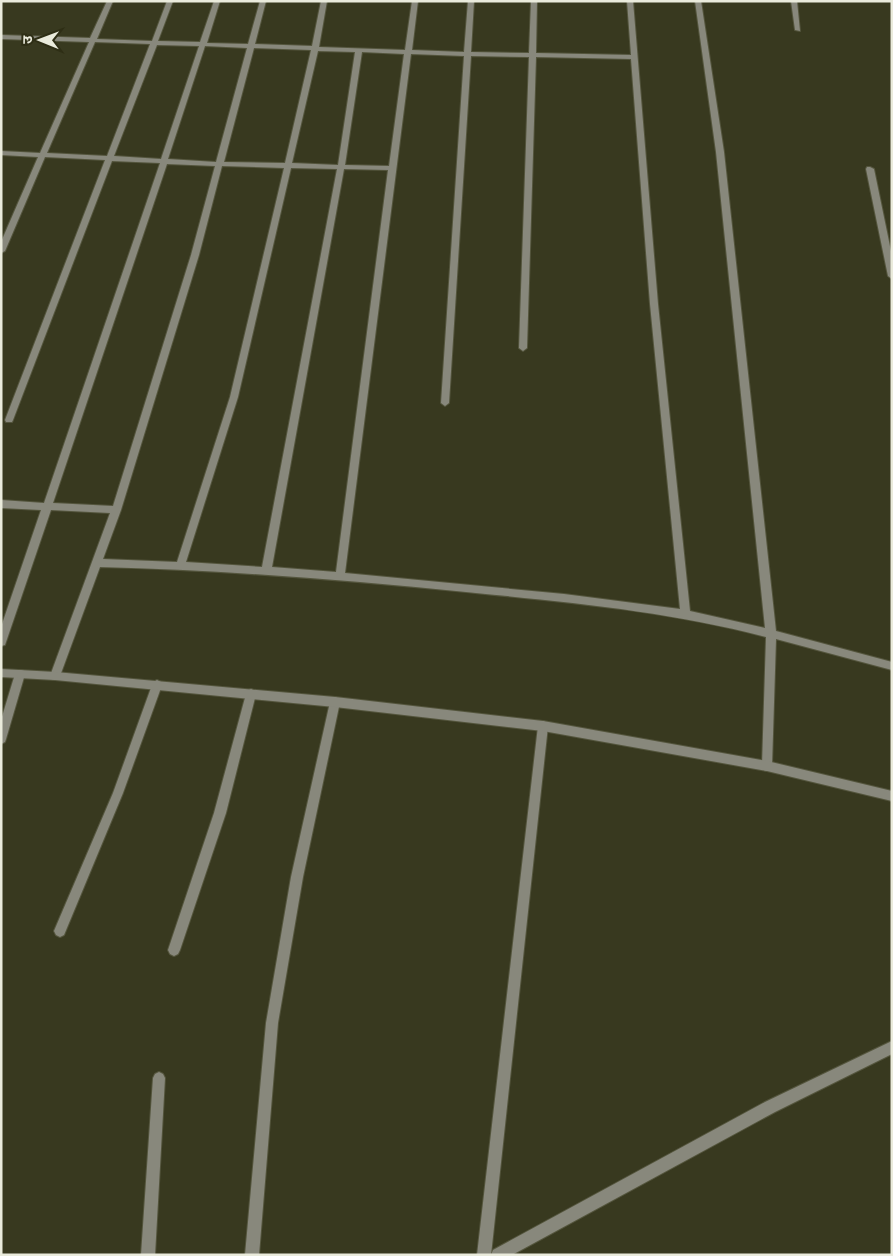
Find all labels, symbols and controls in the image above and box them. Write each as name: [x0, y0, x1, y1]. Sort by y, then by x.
north arrow: [15, 15, 65, 65]
text: उ: [18, 35, 36, 44]

